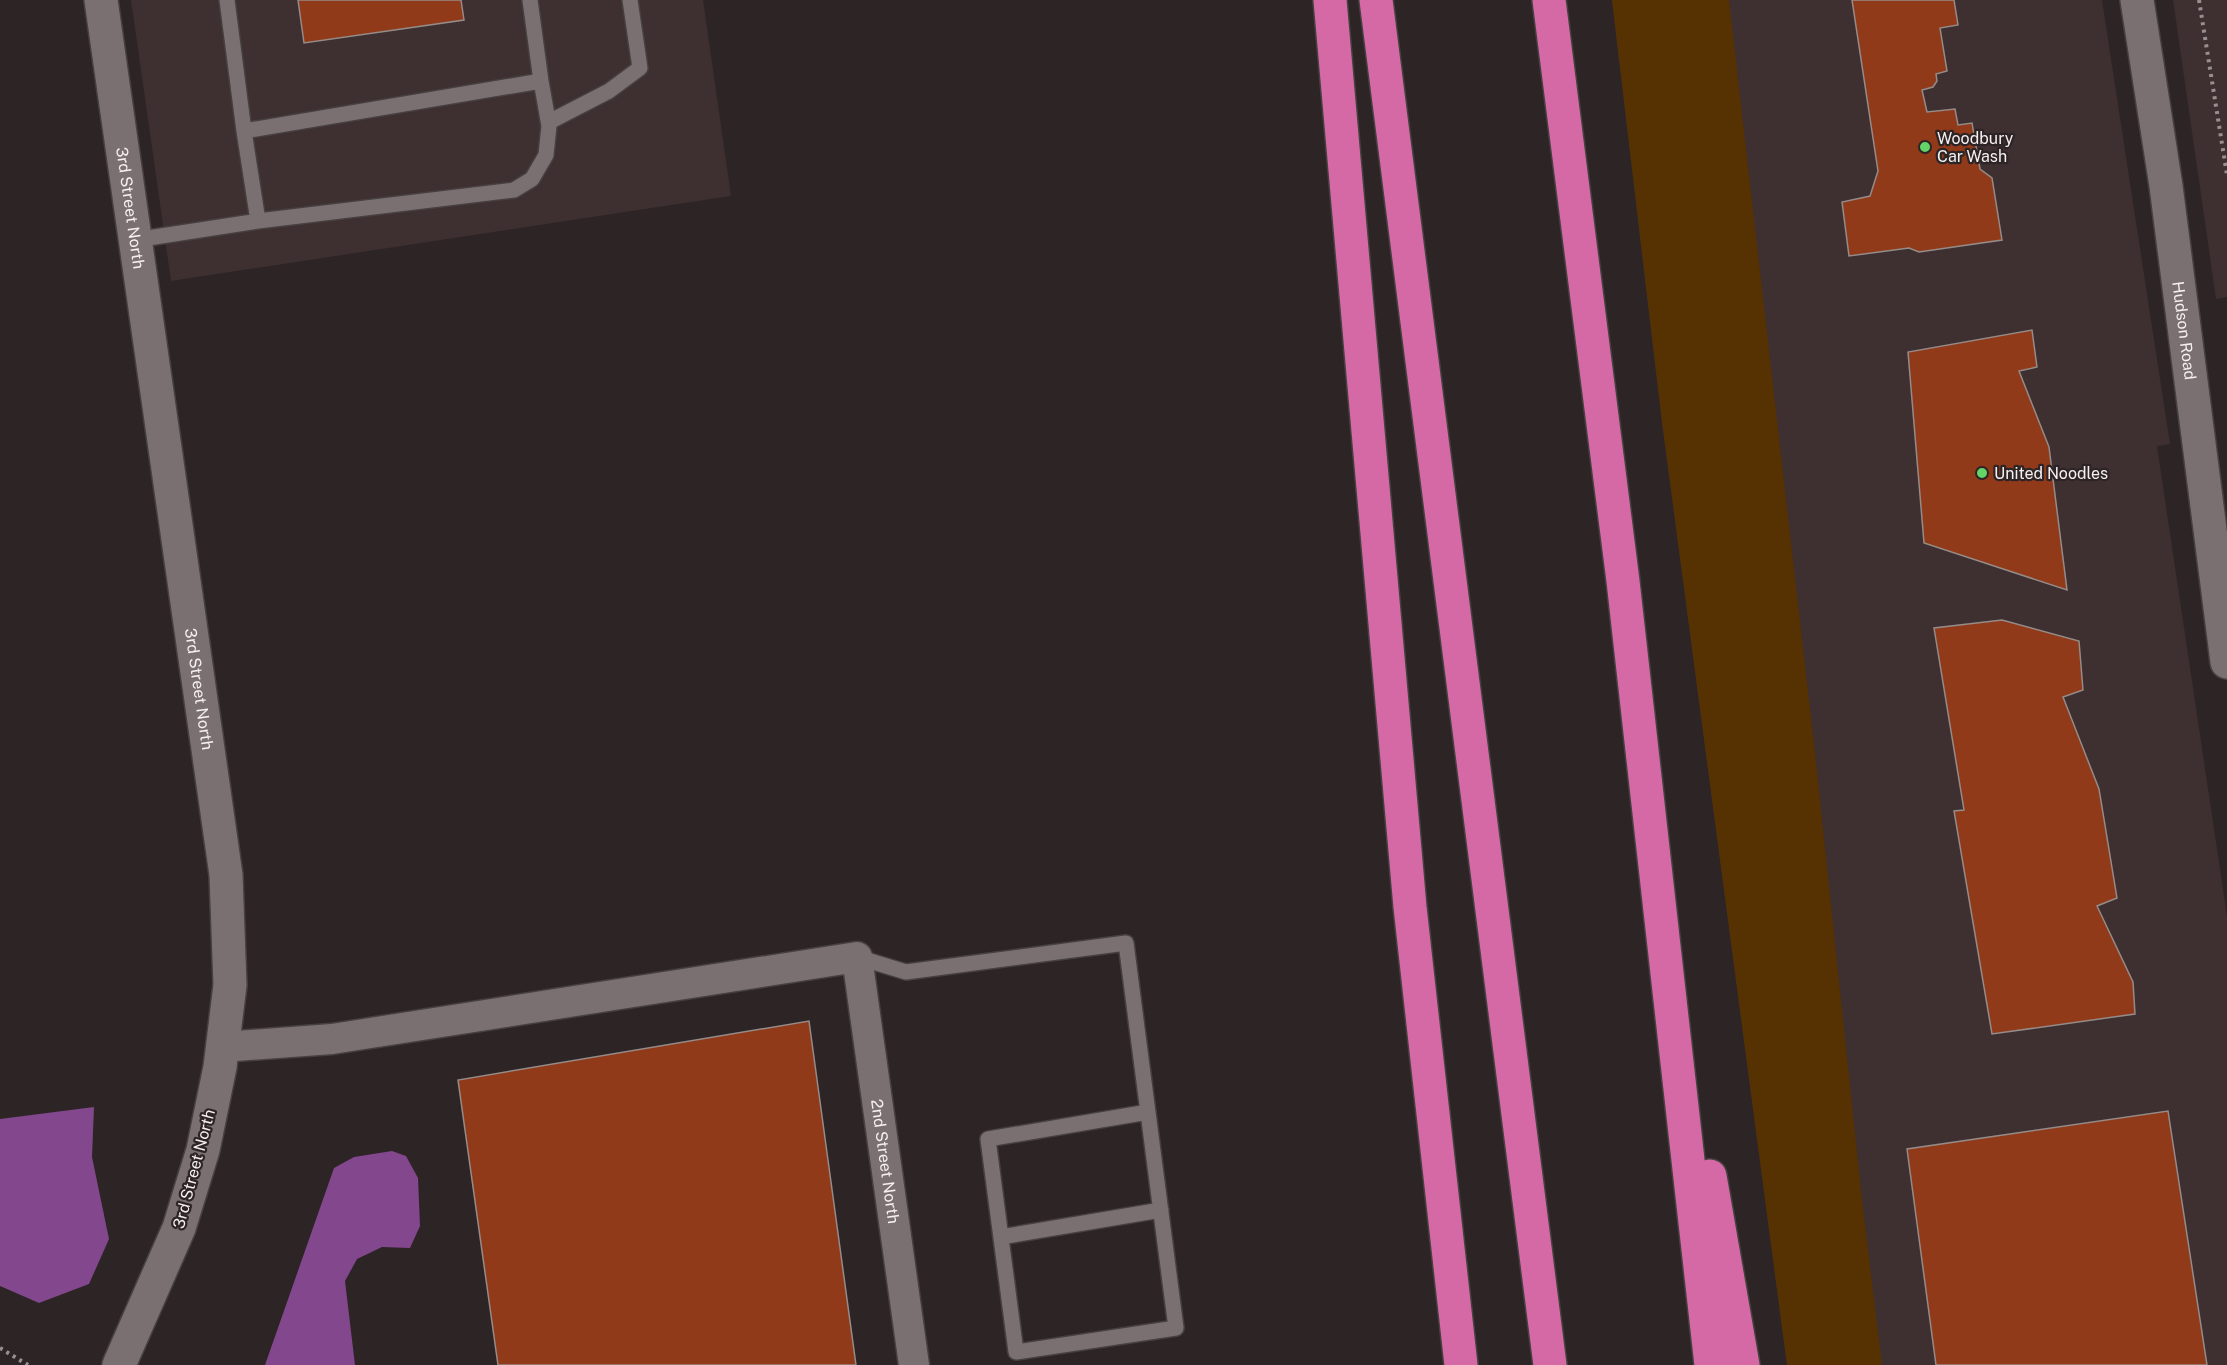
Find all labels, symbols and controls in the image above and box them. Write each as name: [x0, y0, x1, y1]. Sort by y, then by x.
place label: Woodbury Car Wash: [1937, 129, 2014, 166]
marker: Woodbury Car Wash: [1918, 140, 1932, 154]
street label: 3rd Street North: [113, 146, 149, 270]
street label: Hudson Road: [2169, 280, 2200, 381]
place label: United Noodles: [1994, 464, 2108, 483]
marker: United Noodles: [1975, 466, 1989, 480]
street label: 3rd Street North: [181, 627, 218, 751]
street label: 2nd Street North: [867, 1098, 904, 1225]
street label: 3rd Street North: [169, 1107, 219, 1231]

